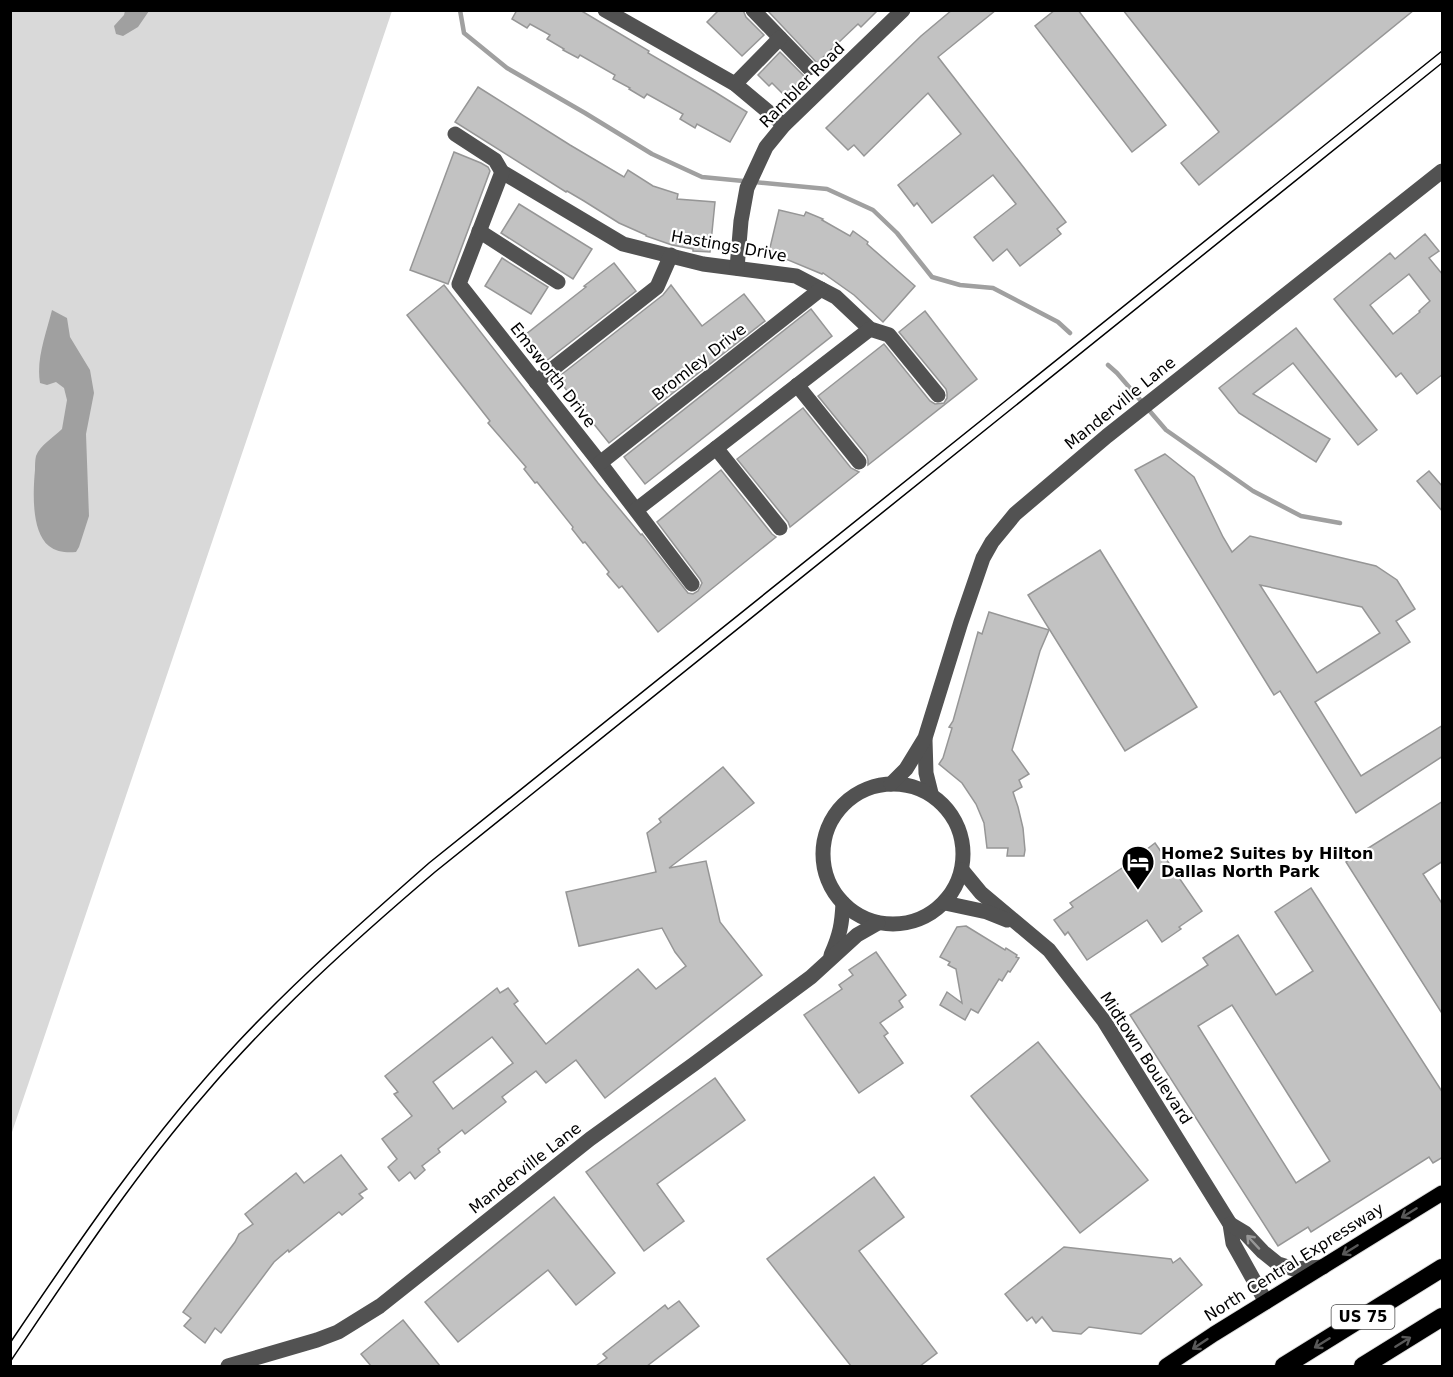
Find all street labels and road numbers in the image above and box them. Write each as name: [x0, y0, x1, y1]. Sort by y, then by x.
street label: Rambler Road: [756, 39, 848, 131]
street label: Hastings Drive: [670, 226, 788, 266]
street label: Emsworth Drive: [506, 319, 600, 431]
street label: Bromley Drive: [648, 319, 750, 405]
street label: Manderville Lane: [1061, 353, 1179, 453]
street label: Midtown Boulevard: [1096, 988, 1196, 1128]
street label: Manderville Lane: [465, 1118, 585, 1218]
street label: North Central Expressway: [1201, 1199, 1387, 1325]
road number: US 75: [1332, 1305, 1394, 1329]

